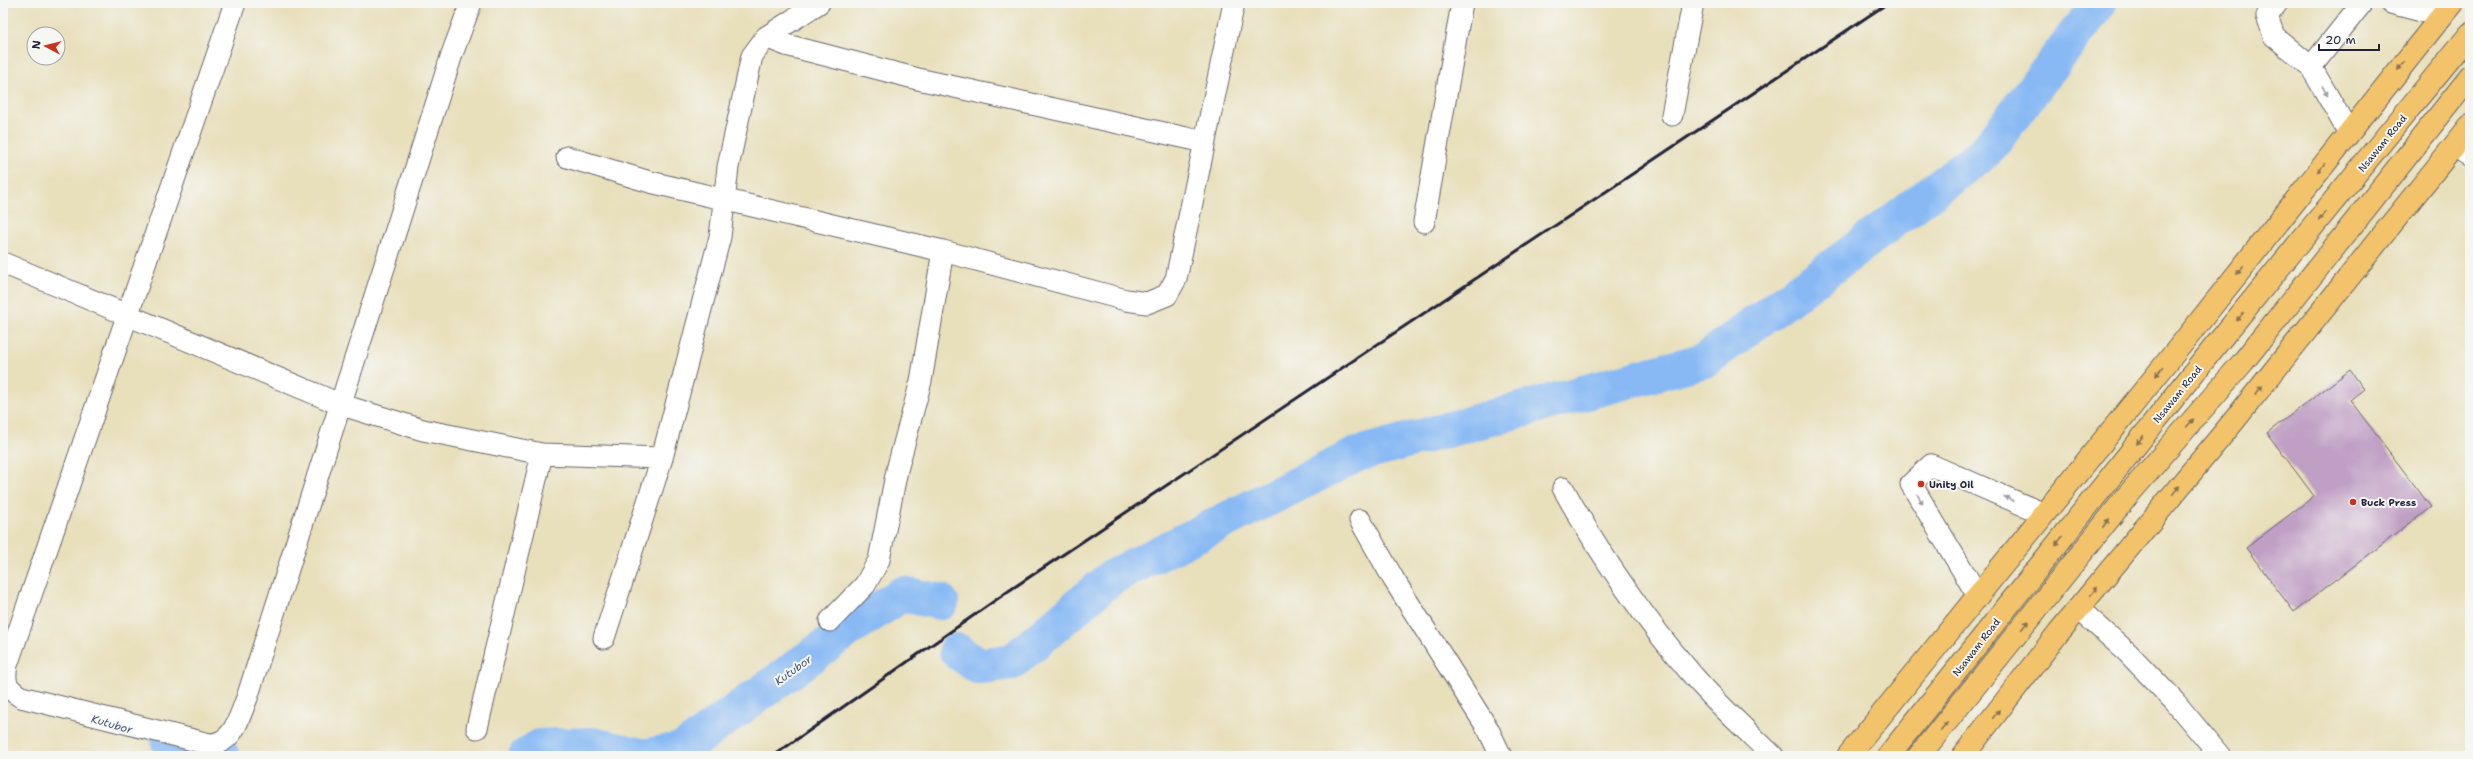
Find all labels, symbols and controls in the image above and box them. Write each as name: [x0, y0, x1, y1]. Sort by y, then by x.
north arrow: [26, 26, 66, 66]
scale bar: [2319, 26, 2379, 52]
text: 20 m: [2325, 32, 2356, 48]
text: N: [29, 39, 45, 50]
one-way arrow: [2397, 61, 2406, 71]
one-way arrow: [2322, 85, 2328, 97]
street label: Nsawam Road: [2355, 111, 2410, 175]
one-way arrow: [2316, 163, 2325, 174]
one-way arrow: [2317, 211, 2326, 222]
one-way arrow: [2236, 265, 2245, 276]
one-way arrow: [2235, 312, 2244, 322]
street label: Nsawam Road: [2150, 362, 2205, 426]
one-way arrow: [2155, 367, 2164, 377]
one-way arrow: [2254, 384, 2263, 395]
one-way arrow: [2185, 418, 2194, 429]
one-way arrow: [2136, 434, 2145, 445]
place label: Unity Oil: [1929, 478, 1974, 491]
marker: Unity Oil: [1916, 479, 1926, 489]
one-way arrow: [2172, 485, 2181, 496]
one-way arrow: [1916, 493, 1923, 505]
one-way arrow: [2002, 495, 2014, 501]
place label: Buck Press: [2361, 496, 2416, 509]
marker: Buck Press: [2348, 497, 2358, 507]
one-way arrow: [2102, 517, 2110, 528]
one-way arrow: [2054, 536, 2063, 547]
one-way arrow: [2089, 585, 2098, 596]
street label: Nsawam Road: [1950, 615, 2004, 679]
one-way arrow: [2021, 619, 2030, 630]
water label: Kutubor: [772, 651, 815, 689]
one-way arrow: [1991, 709, 2000, 720]
water label: Kutubor: [90, 711, 135, 738]
one-way arrow: [1939, 720, 1948, 731]

